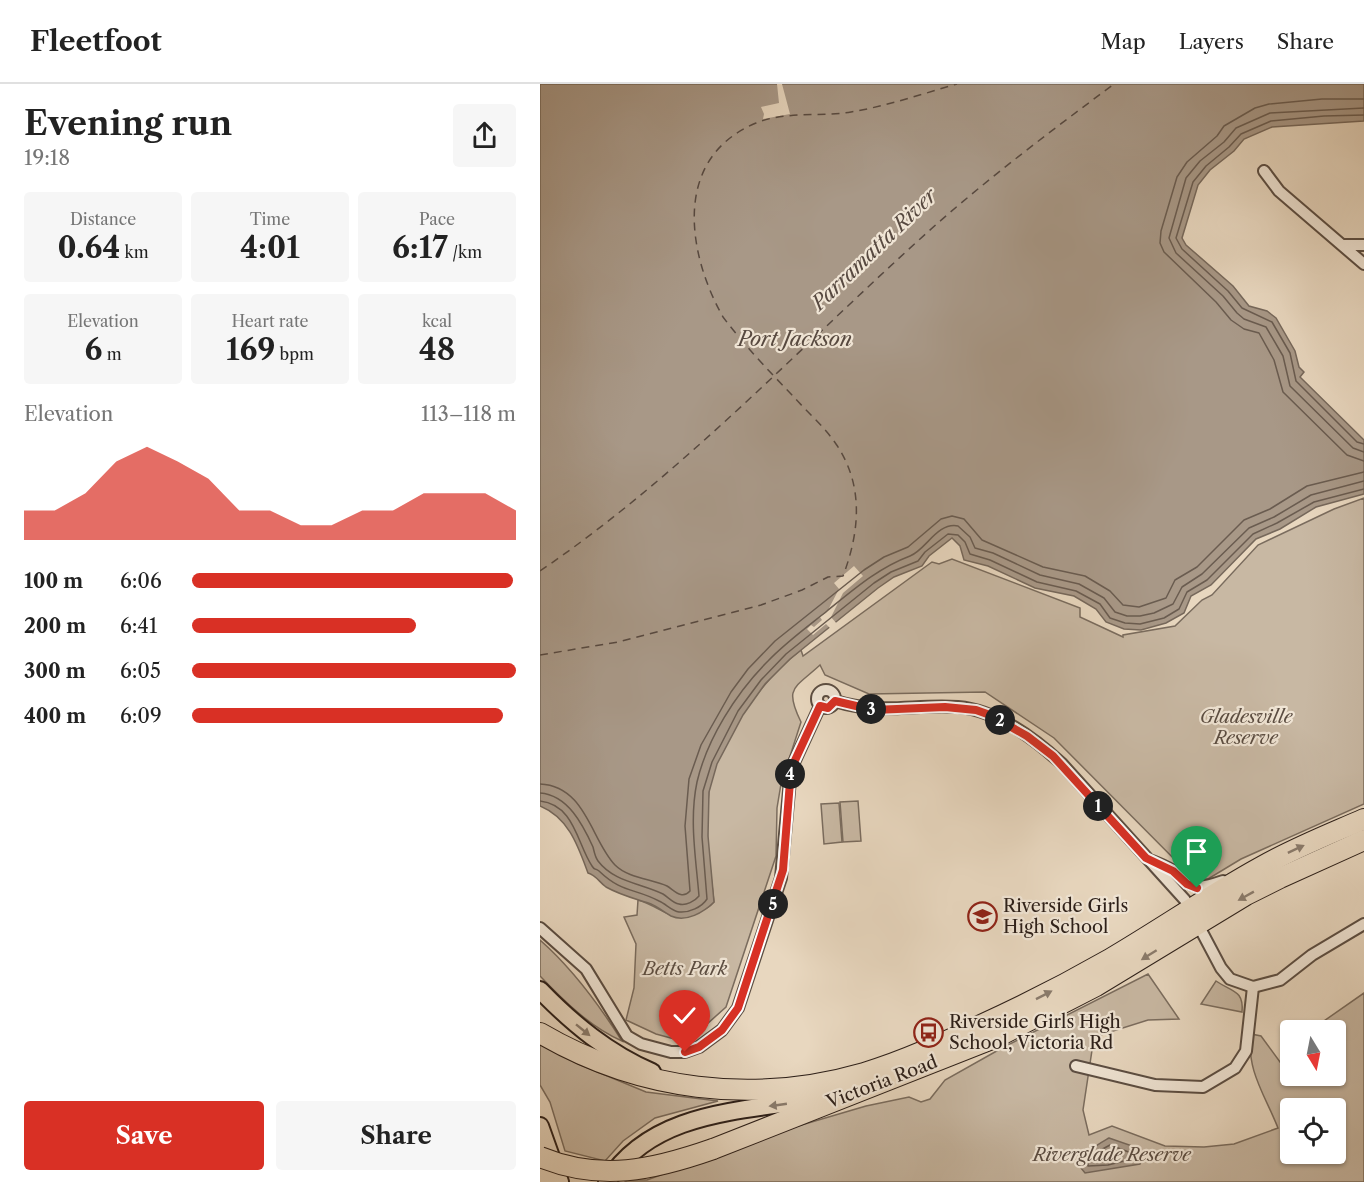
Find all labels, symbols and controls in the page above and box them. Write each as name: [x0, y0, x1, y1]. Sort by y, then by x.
text: Fleetfoot: [30, 24, 162, 58]
text: Map: [1101, 29, 1146, 54]
text: Layers: [1179, 29, 1244, 54]
text: Share: [1277, 29, 1334, 54]
text: Evening run: [24, 103, 232, 144]
button: share: [453, 104, 516, 167]
text: 19:18: [24, 146, 70, 170]
water label: Parramatta River: [805, 182, 943, 316]
text: Distance: [70, 209, 136, 229]
text: Time: [250, 209, 290, 229]
text: Pace: [419, 209, 455, 229]
text: 0.64: [57, 229, 120, 266]
text: 4:01: [240, 229, 300, 266]
text: 6:17: [392, 229, 448, 266]
text: km: [120, 242, 149, 262]
text: /km: [448, 242, 482, 262]
text: Elevation: [67, 311, 139, 331]
text: Heart rate: [231, 311, 309, 331]
text: kcal: [422, 311, 452, 331]
water label: Port Jackson: [736, 327, 852, 351]
text: 6: [84, 331, 102, 368]
text: 169: [226, 331, 275, 368]
text: 48: [419, 331, 455, 368]
text: m: [102, 344, 122, 364]
text: bpm: [275, 344, 314, 364]
text: Elevation: [24, 402, 113, 426]
text: 113–118 m: [421, 402, 516, 426]
text: 100 m: [24, 569, 83, 593]
text: 6:06: [120, 569, 162, 593]
text: 200 m: [24, 614, 86, 638]
text: 6:41: [120, 614, 157, 638]
text: 300 m: [24, 659, 86, 683]
text: 6:05: [120, 659, 161, 683]
pin: 3: [856, 694, 886, 724]
text: 3: [866, 699, 876, 719]
text: 400 m: [24, 704, 86, 728]
text: 6:09: [120, 704, 162, 728]
pin: 2: [985, 705, 1015, 735]
park label: Gladesville Reserve: [1200, 706, 1294, 749]
text: 2: [995, 710, 1005, 730]
pin: 4: [775, 759, 805, 789]
text: 4: [785, 764, 795, 784]
pin: 1: [1083, 791, 1113, 821]
text: 1: [1094, 796, 1102, 816]
pin: [1171, 826, 1222, 888]
icon: arrive: [1180, 835, 1213, 868]
one-way arrow: [1288, 845, 1305, 854]
pin: 5: [758, 889, 788, 919]
one-way arrow: [1237, 891, 1254, 901]
text: 5: [769, 894, 777, 914]
place label: Riverside Girls High School: [1003, 895, 1128, 938]
school or university icon: Riverside Girls High School: [966, 900, 998, 932]
one-way arrow: [1140, 949, 1157, 960]
park label: Betts Park: [641, 958, 728, 980]
pin: [659, 990, 710, 1052]
one-way arrow: [1036, 990, 1053, 999]
icon: check: [668, 999, 701, 1032]
place label: Riverside Girls High School, Victoria Rd: [949, 1011, 1121, 1054]
bus stop icon: Riverside Girls High School, Victoria Rd: [912, 1016, 944, 1048]
north arrow: [1280, 1020, 1346, 1086]
map controls: [1280, 1020, 1346, 1164]
one-way arrow: [575, 1023, 590, 1035]
street label: Victoria Road: [823, 1051, 941, 1114]
button: locate: [1280, 1098, 1346, 1164]
one-way arrow: [769, 1100, 788, 1109]
button: Save: [24, 1101, 264, 1170]
button: Share: [276, 1101, 516, 1170]
park label: Riverglade Reserve: [1031, 1144, 1192, 1166]

